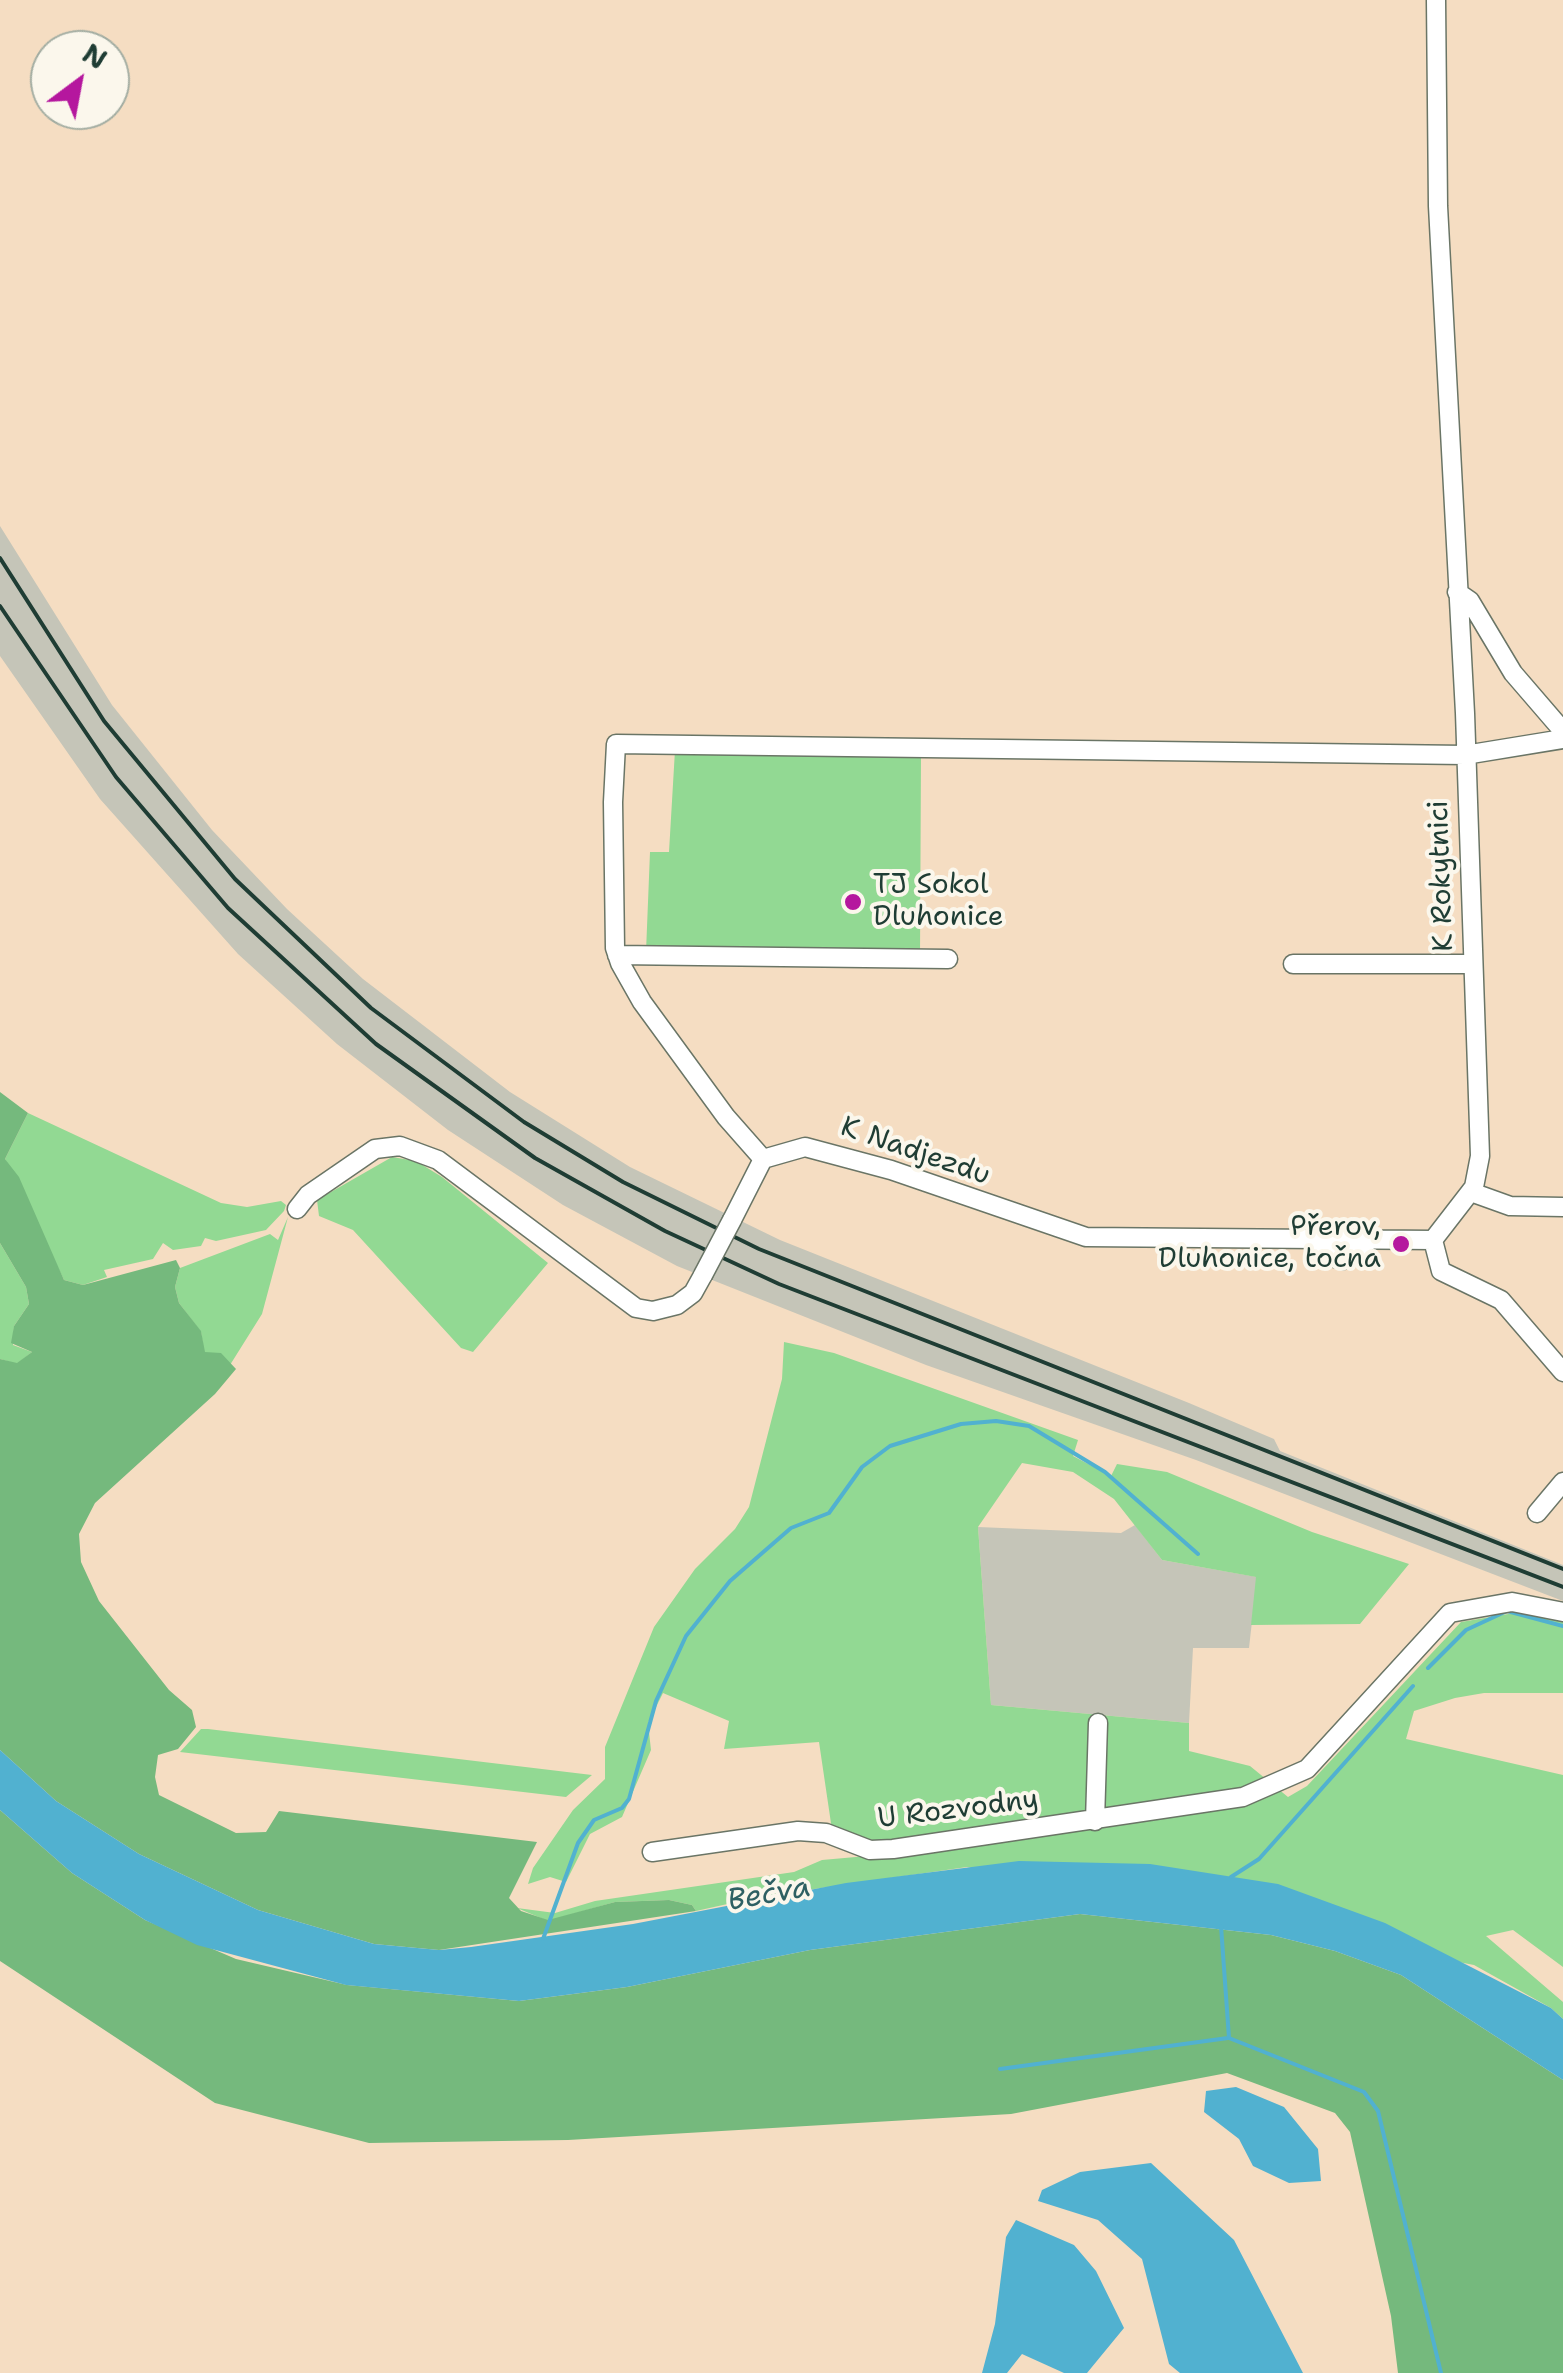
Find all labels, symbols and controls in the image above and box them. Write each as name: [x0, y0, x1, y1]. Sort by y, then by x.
north arrow: [30, 30, 130, 130]
text: N: [75, 34, 114, 78]
street label: K Rokytnici: [1423, 800, 1461, 952]
place label: TJ Sokol Dluhonice: [873, 869, 1004, 935]
marker: TJ Sokol Dluhonice: [842, 891, 864, 913]
street label: K Nadjezdu: [836, 1111, 994, 1193]
place label: Přerov, Dluhonice, točna: [1158, 1211, 1381, 1277]
marker: Přerov, Dluhonice, točna: [1390, 1233, 1412, 1255]
street label: U Rozvodny: [876, 1783, 1040, 1837]
water label: Bečva: [725, 1870, 813, 1920]

